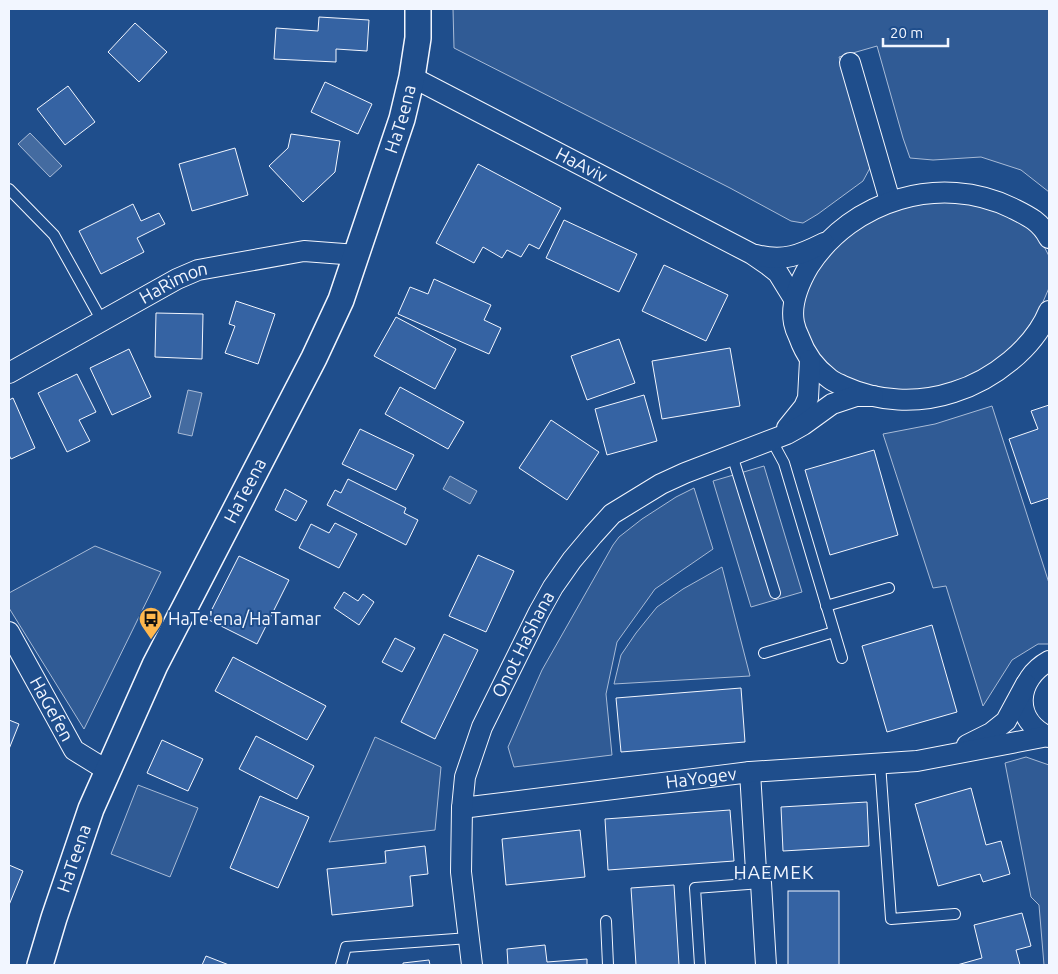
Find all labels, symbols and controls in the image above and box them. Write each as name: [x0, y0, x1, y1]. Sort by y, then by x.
scale bar: [883, 15, 948, 47]
text: 20 m: [890, 24, 923, 41]
street label: HaTeena: [380, 83, 419, 156]
street label: HaAviv: [553, 143, 611, 186]
street label: HaRimon: [135, 257, 209, 307]
street label: HaTeena: [219, 454, 269, 526]
street label: Onot HaShana: [487, 587, 558, 700]
bus stop icon: HaTe'ena/HaTamar: [138, 606, 164, 640]
place label: HaTe'ena/HaTamar: [168, 608, 321, 628]
street label: HaGefen: [27, 673, 78, 744]
street label: HaYogev: [665, 763, 738, 791]
street label: HaTeena: [53, 822, 94, 895]
district label: HAEMEK: [734, 861, 815, 883]

